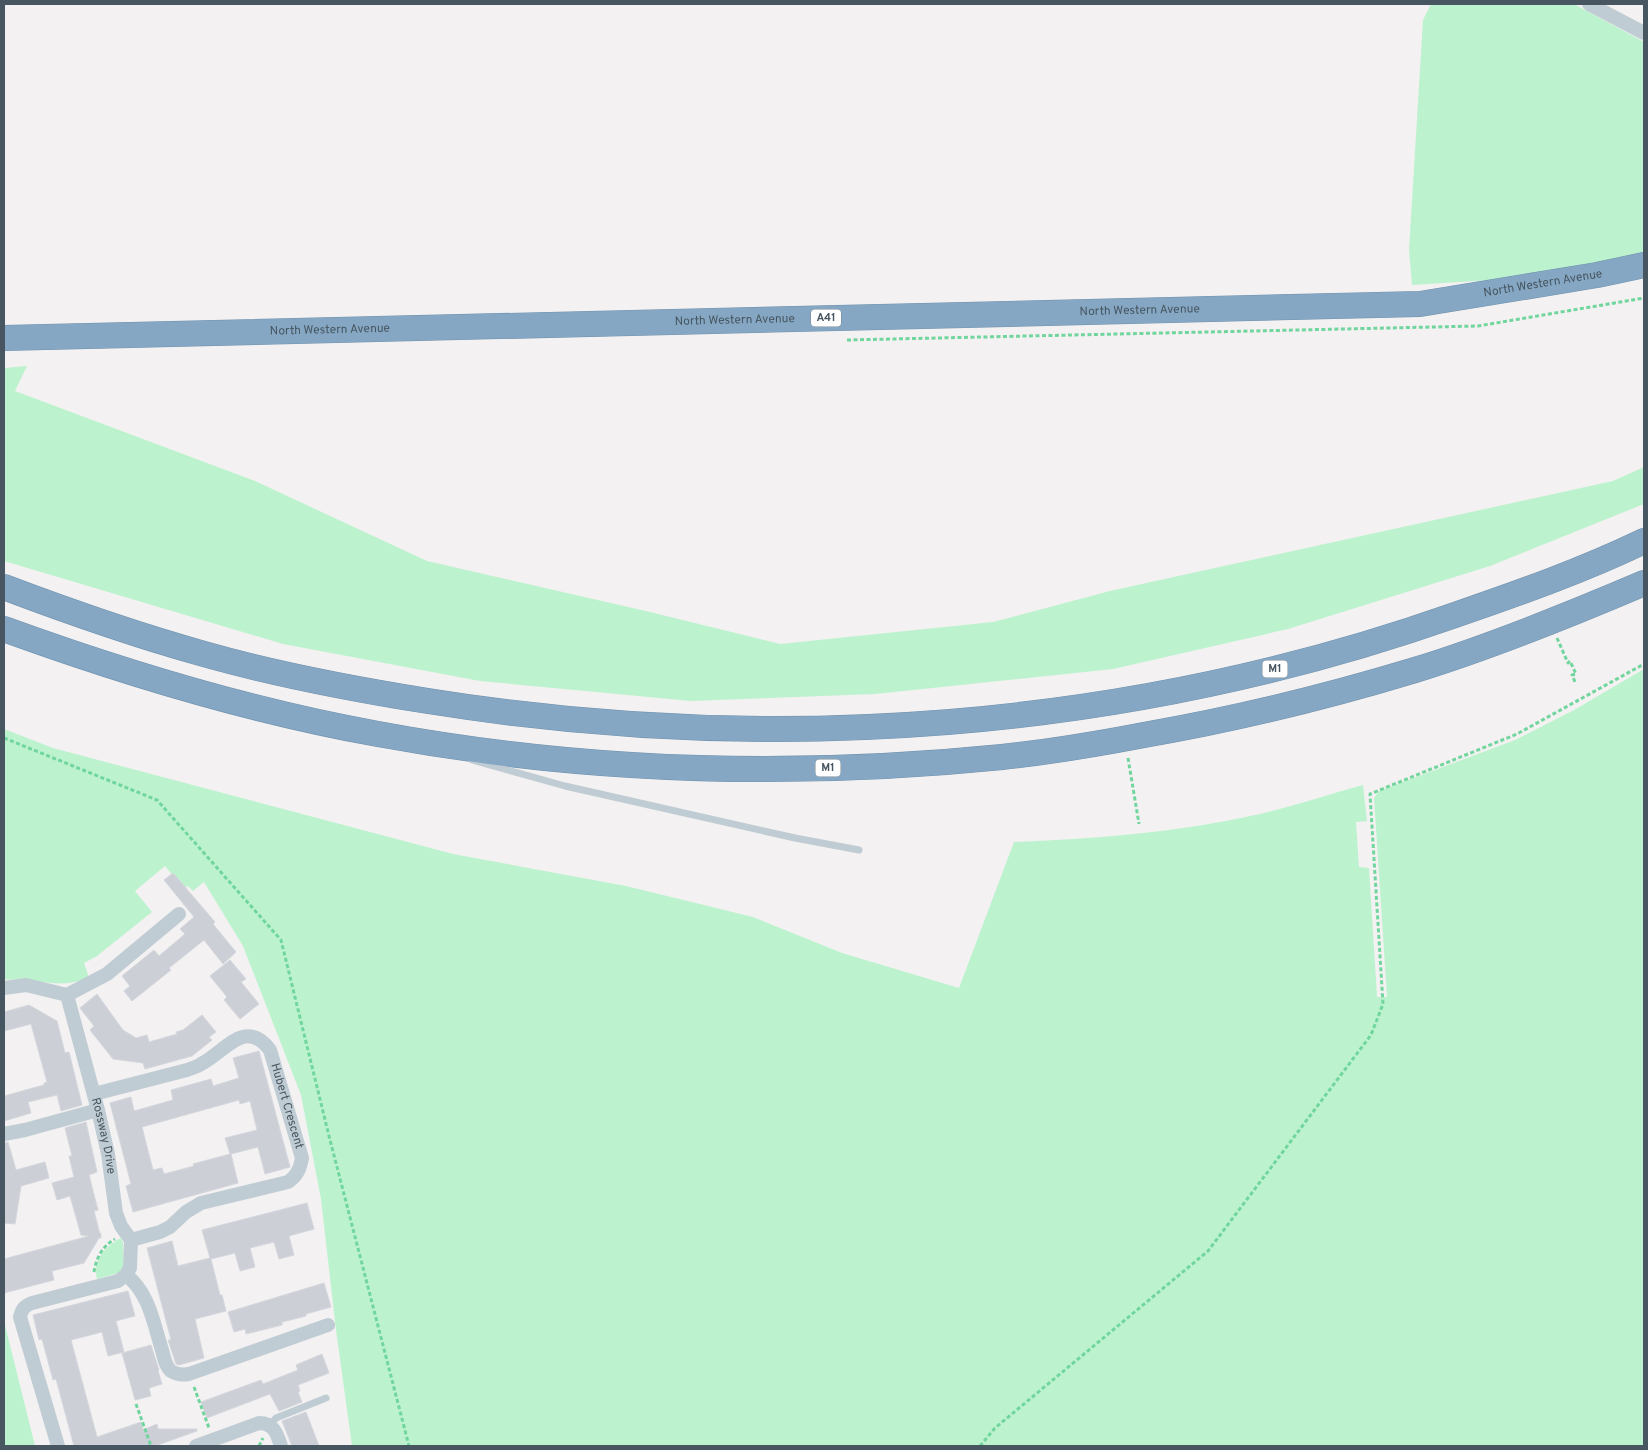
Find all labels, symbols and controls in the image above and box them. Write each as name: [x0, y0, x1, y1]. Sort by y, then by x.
street label: North Western Avenue: [1482, 266, 1604, 301]
street label: North Western Avenue: [1079, 301, 1200, 320]
road number: A41: [811, 310, 841, 326]
street label: North Western Avenue: [674, 311, 795, 330]
street label: North Western Avenue: [270, 321, 390, 340]
road number: M1: [1262, 661, 1288, 678]
road number: M1: [816, 760, 840, 776]
street label: Hubert Crescent: [266, 1061, 307, 1151]
street label: Rossway Drive: [87, 1096, 119, 1175]

